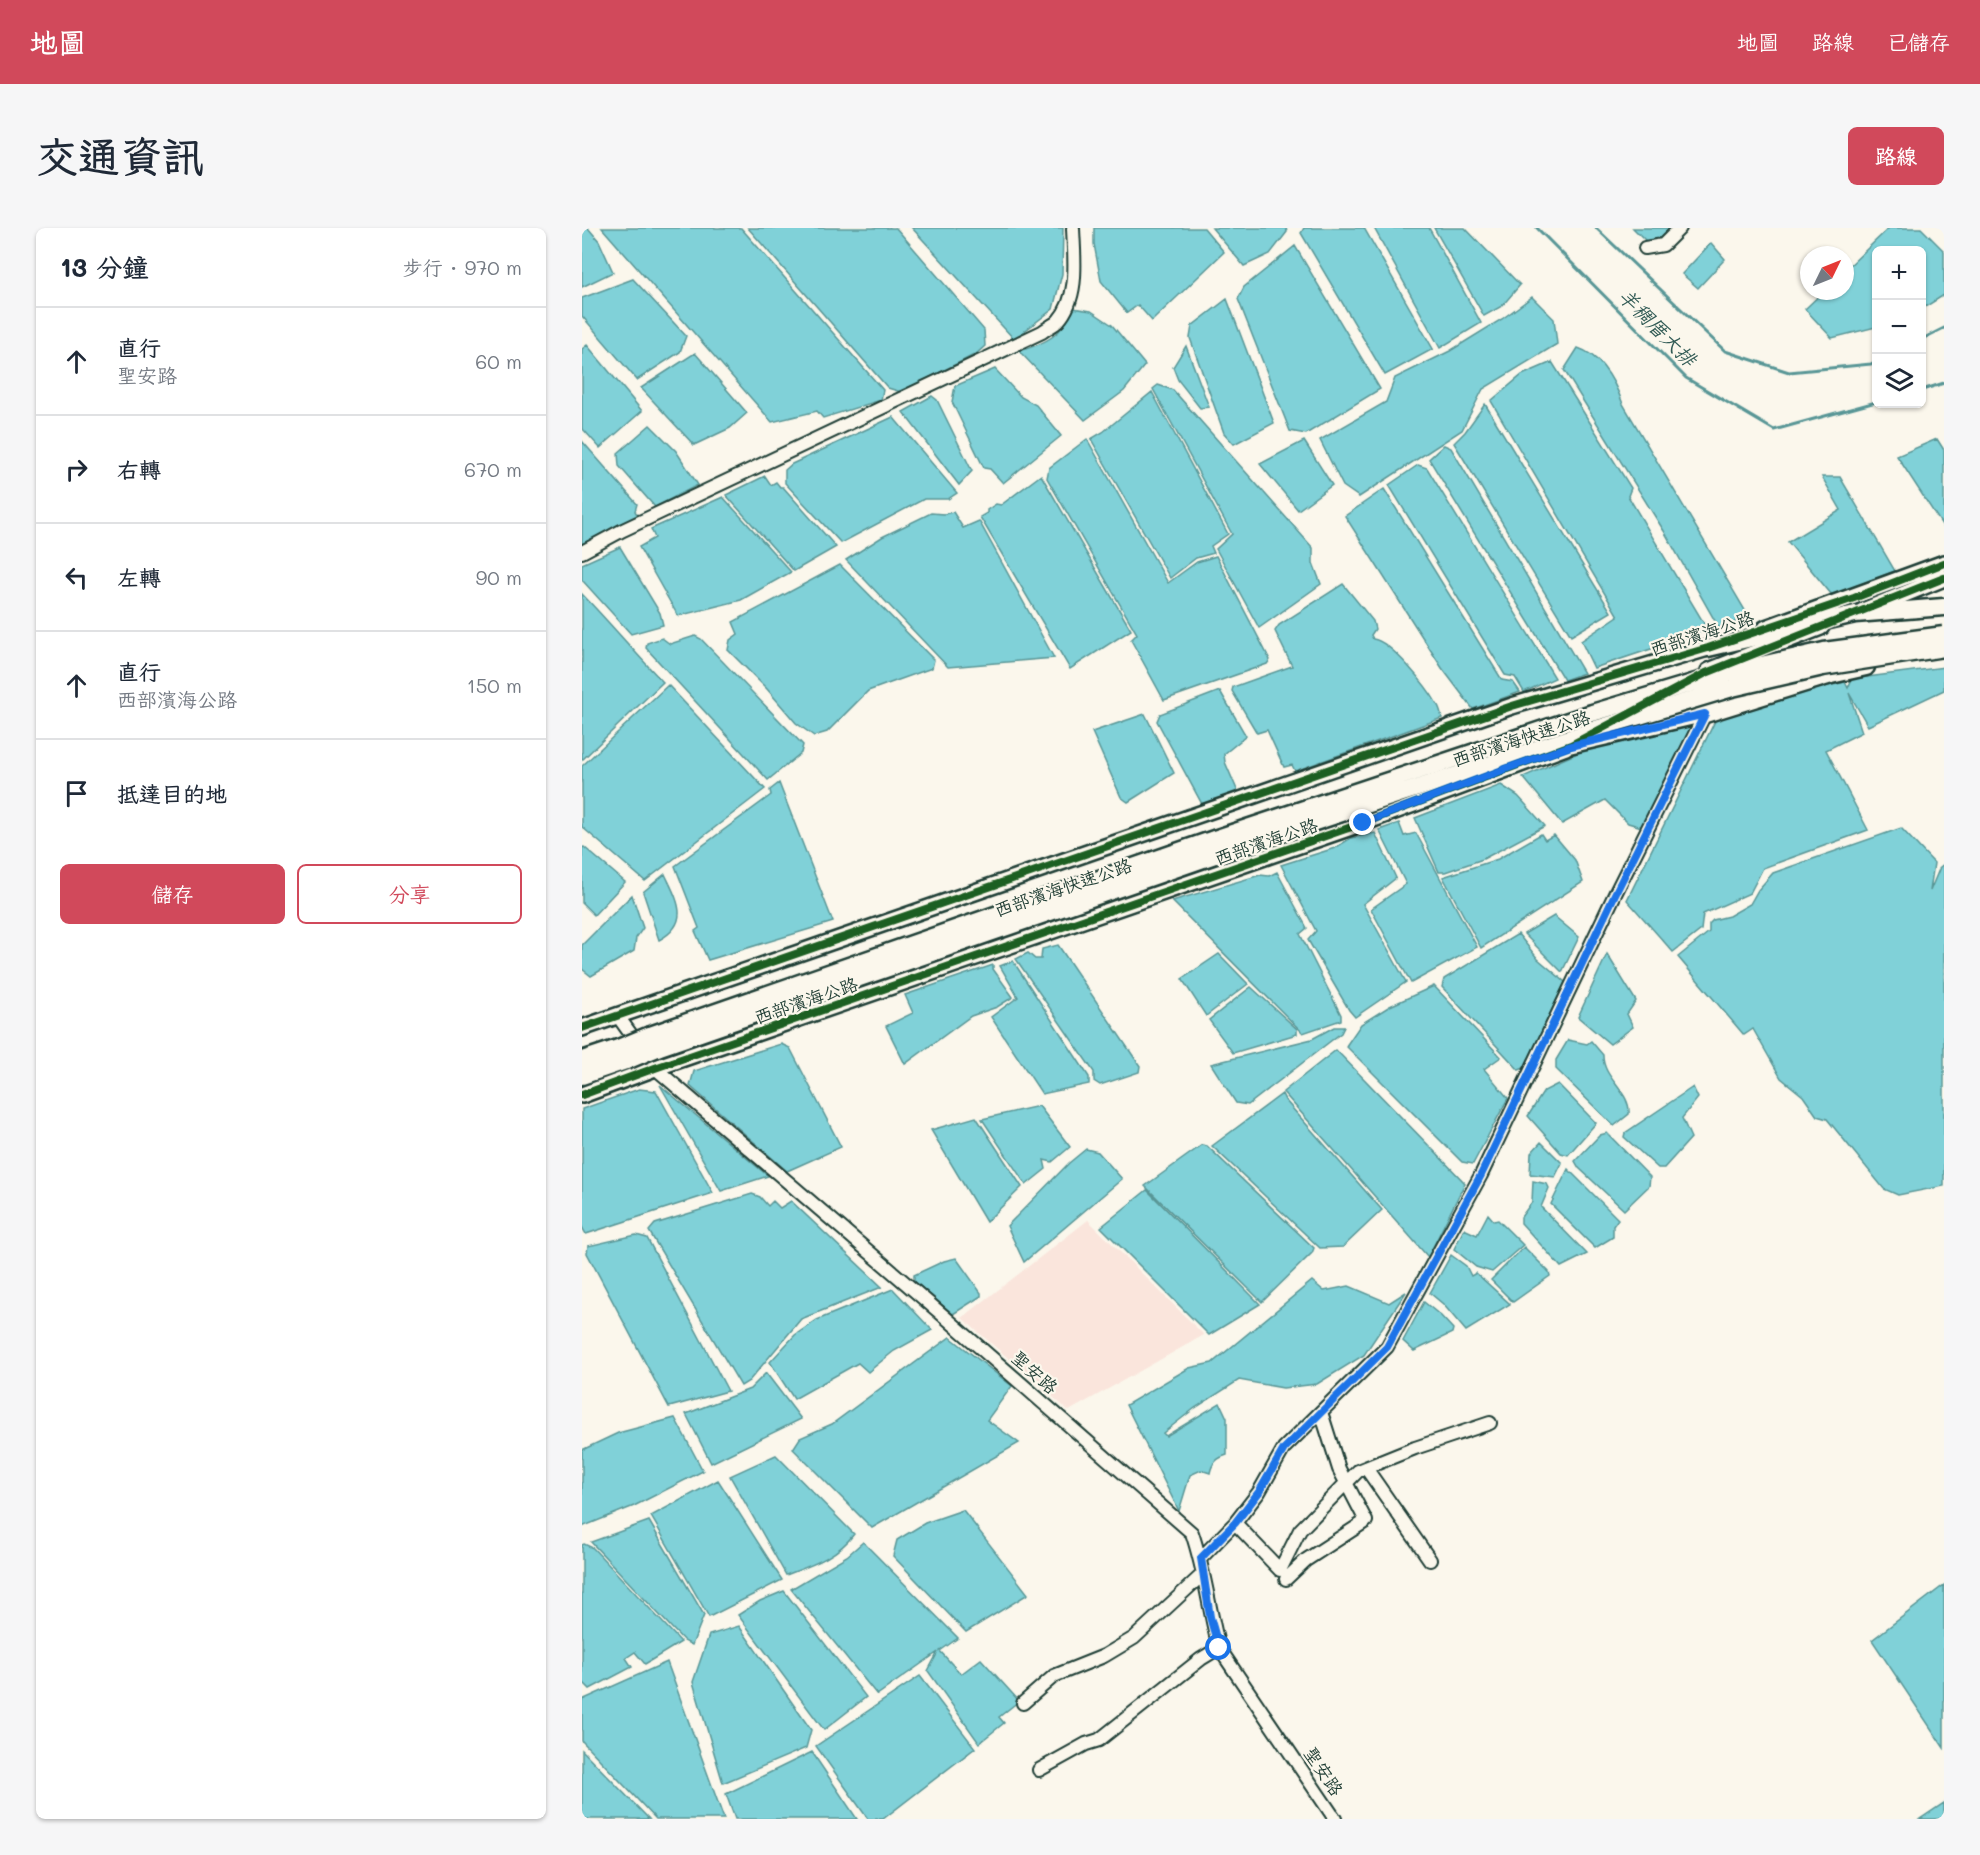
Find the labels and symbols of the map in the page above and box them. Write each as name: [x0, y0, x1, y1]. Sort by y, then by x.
north arrow: [1800, 246, 1854, 300]
water label: 羊稠厝大排: [1613, 282, 1704, 373]
street label: 西部濱海公路: [1647, 605, 1757, 661]
street label: 西部濱海快速公路: [1449, 704, 1593, 772]
route end: [1349, 809, 1375, 835]
street label: 西部濱海公路: [1211, 812, 1321, 870]
street label: 西部濱海快速公路: [991, 852, 1135, 922]
street label: 西部濱海公路: [751, 971, 861, 1029]
street label: 聖安路: [1007, 1345, 1063, 1399]
route start: [1205, 1634, 1231, 1660]
street label: 聖安路: [1299, 1742, 1349, 1800]

